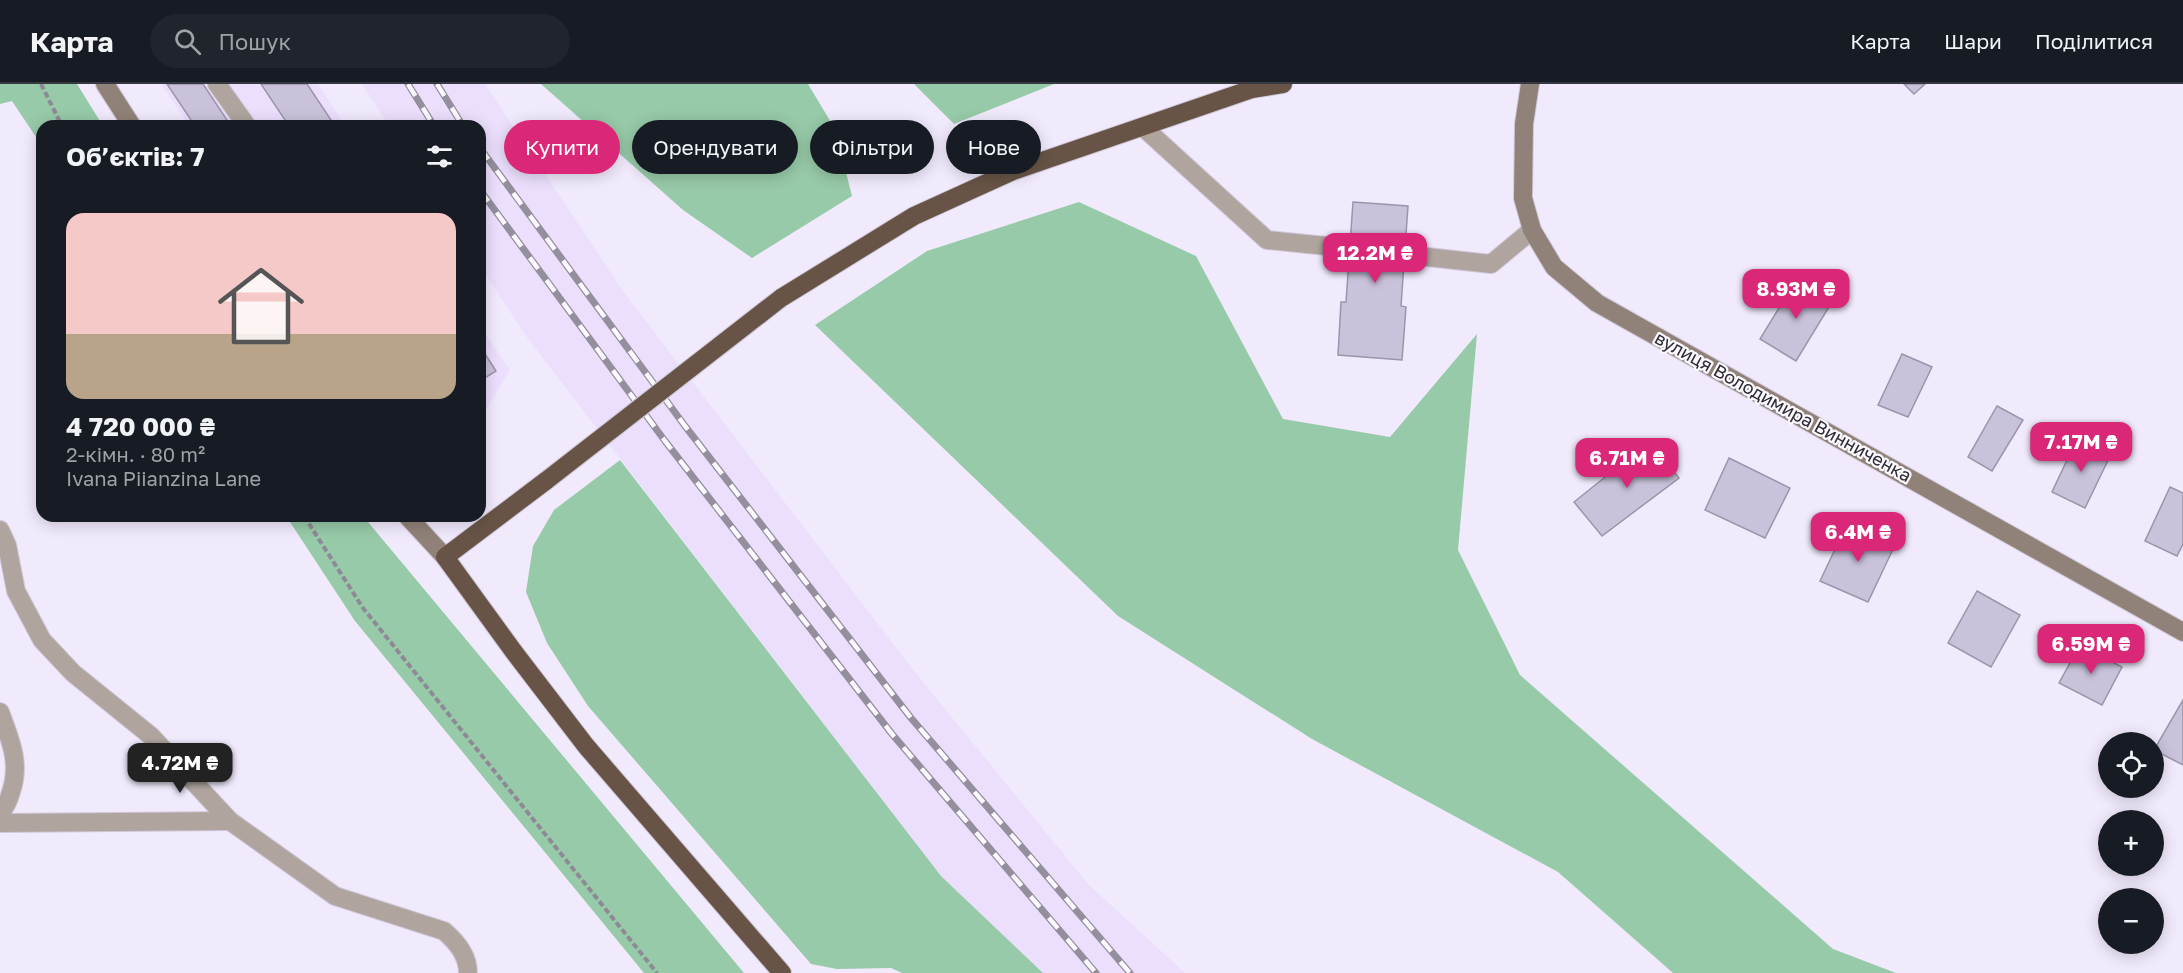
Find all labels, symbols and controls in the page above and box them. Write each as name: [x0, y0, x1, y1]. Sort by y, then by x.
search box: [150, 14, 570, 68]
text: Карта: [30, 25, 114, 58]
icon: search: [171, 25, 204, 58]
text: Пошук: [219, 28, 291, 55]
text: Карта: [1850, 28, 1911, 54]
text: Шари: [1944, 28, 2002, 54]
text: Поділитися: [2035, 28, 2153, 54]
chip: Купити: [504, 120, 620, 174]
chip: Орендувати: [632, 120, 798, 174]
chip: Фільтри: [810, 120, 934, 174]
chip: Нове: [946, 120, 1041, 174]
icon: filters: [423, 140, 456, 173]
text: Об’єктів: 7: [66, 141, 204, 172]
pin: 12.2M ₴: [1320, 233, 1430, 284]
text: 12.2M ₴: [1337, 240, 1413, 264]
icon: home: [207, 252, 315, 360]
pin: 8.93M ₴: [1741, 269, 1851, 320]
text: 8.93M ₴: [1756, 276, 1836, 300]
street label: вулиця Володимира Винниченка: [1651, 326, 1916, 486]
text: 4 720 000 ₴: [66, 411, 215, 442]
pin: 7.17M ₴: [2026, 422, 2136, 473]
text: 7.17M ₴: [2044, 429, 2118, 453]
pin: 6.71M ₴: [1572, 438, 1682, 489]
text: 2-кімн. · 80 m²: [66, 442, 205, 466]
text: 6.71M ₴: [1589, 445, 1665, 469]
text: Ivana Piianzina Lane: [66, 466, 261, 490]
pin: 6.4M ₴: [1809, 512, 1907, 563]
text: 6.4M ₴: [1825, 519, 1891, 543]
pin: 6.59M ₴: [2036, 624, 2146, 675]
text: 6.59M ₴: [2052, 631, 2131, 655]
map controls: [2098, 732, 2164, 954]
button: locate: [2098, 732, 2164, 798]
pin: 4.72M ₴: [125, 743, 235, 794]
text: 4.72M ₴: [142, 750, 219, 774]
button: +: [2098, 810, 2164, 876]
button: −: [2098, 888, 2164, 954]

